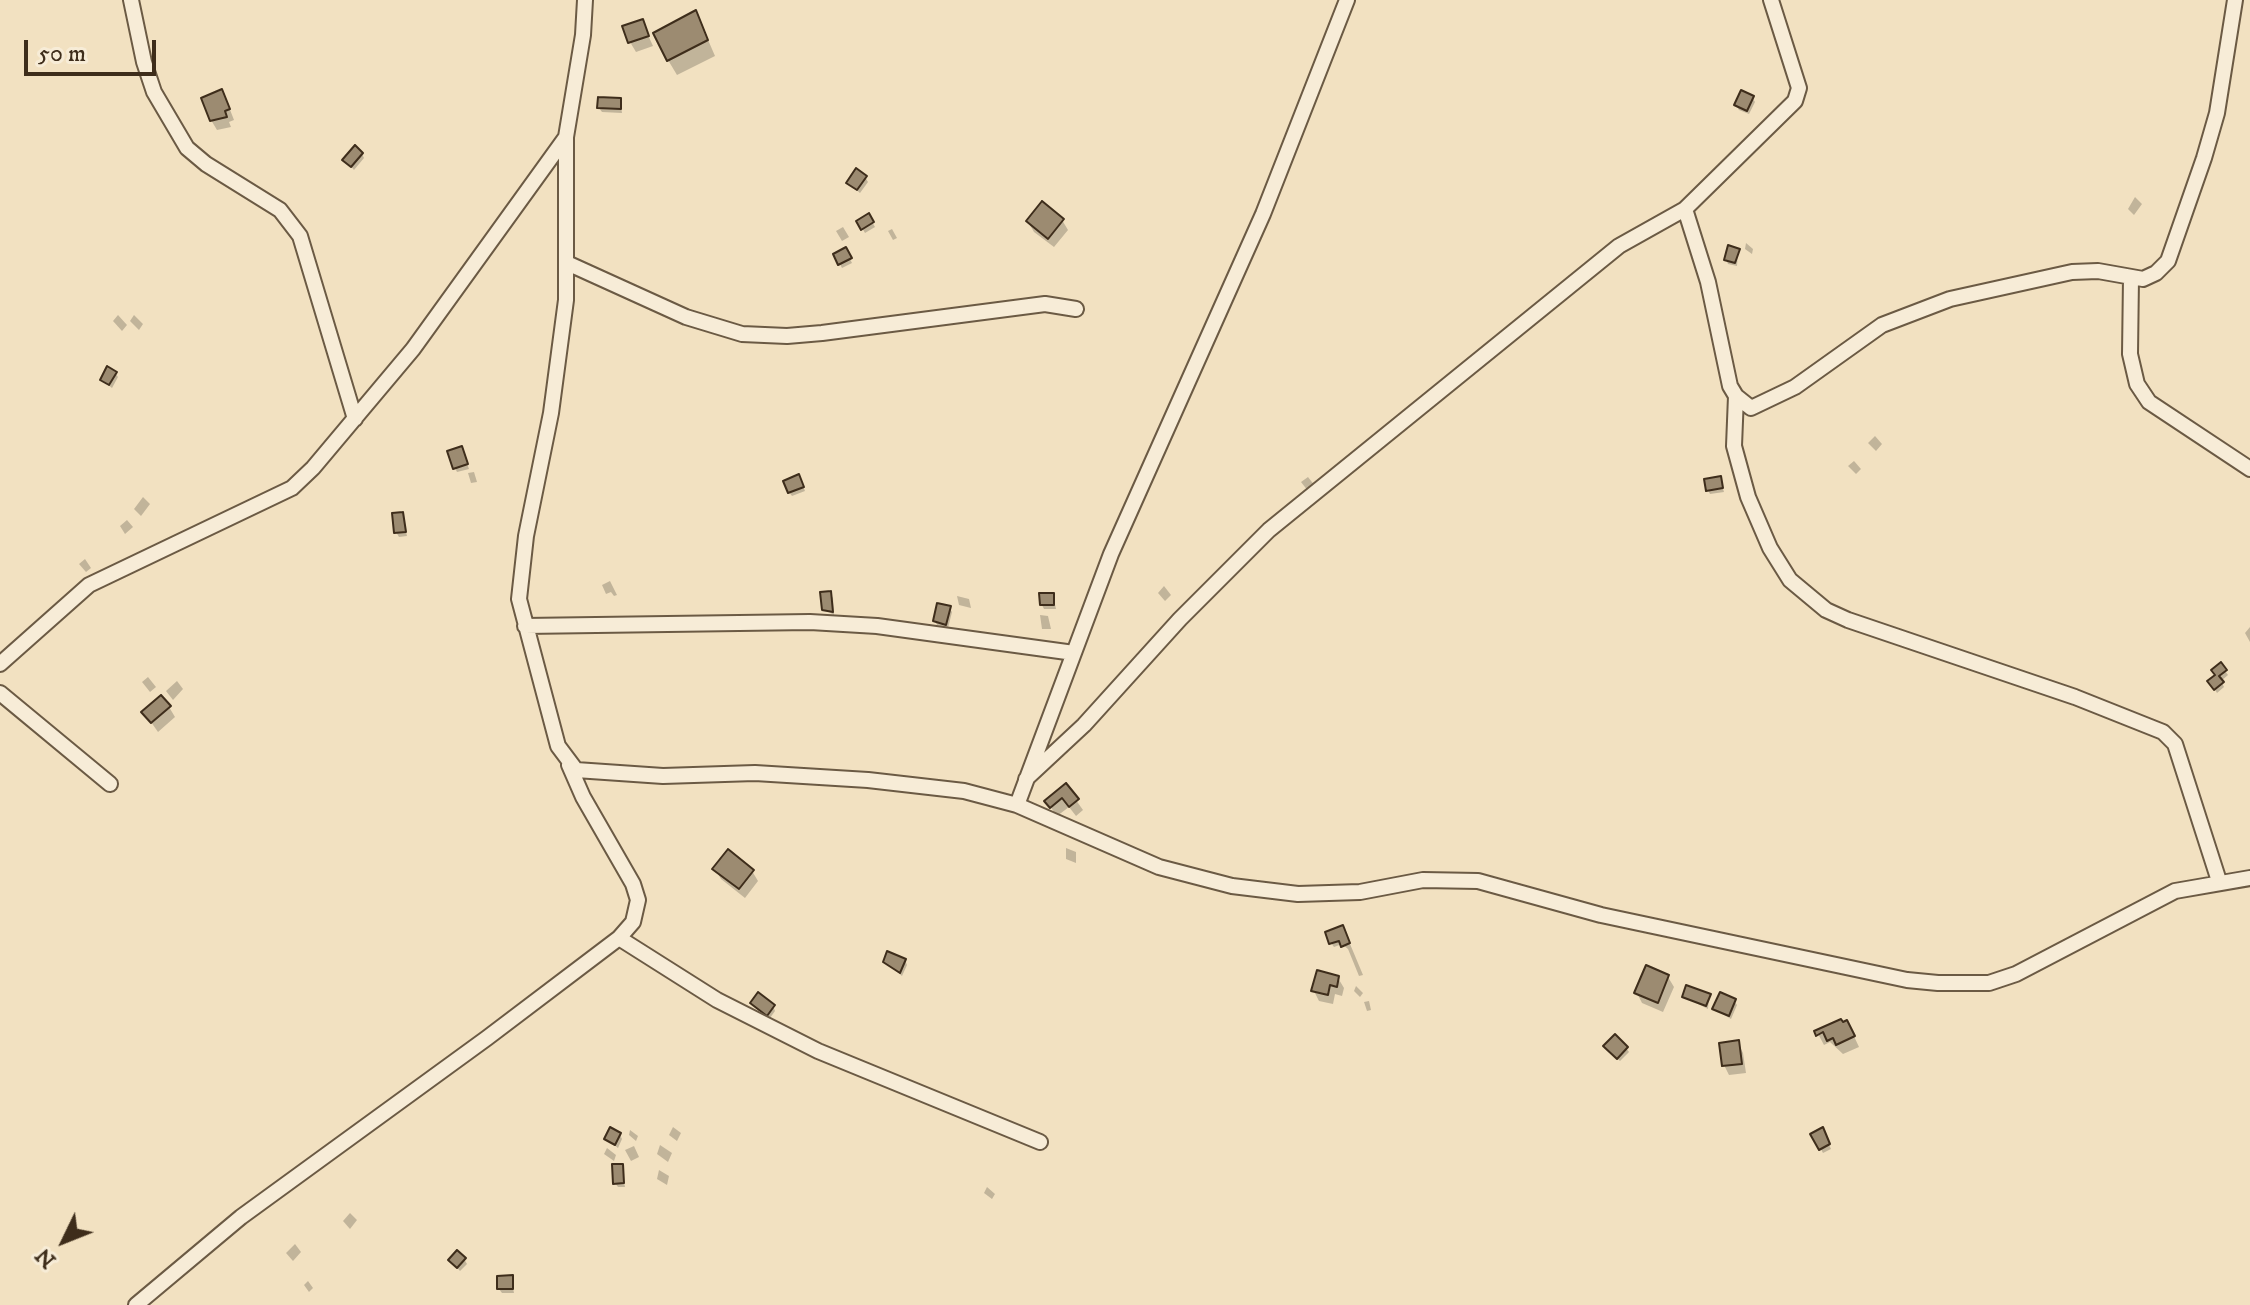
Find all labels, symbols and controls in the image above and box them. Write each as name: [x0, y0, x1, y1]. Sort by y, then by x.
scale bar: [28, 24, 160, 74]
text: 50 m: [38, 39, 86, 69]
north arrow: [24, 1201, 104, 1281]
text: N: [30, 1242, 62, 1274]

